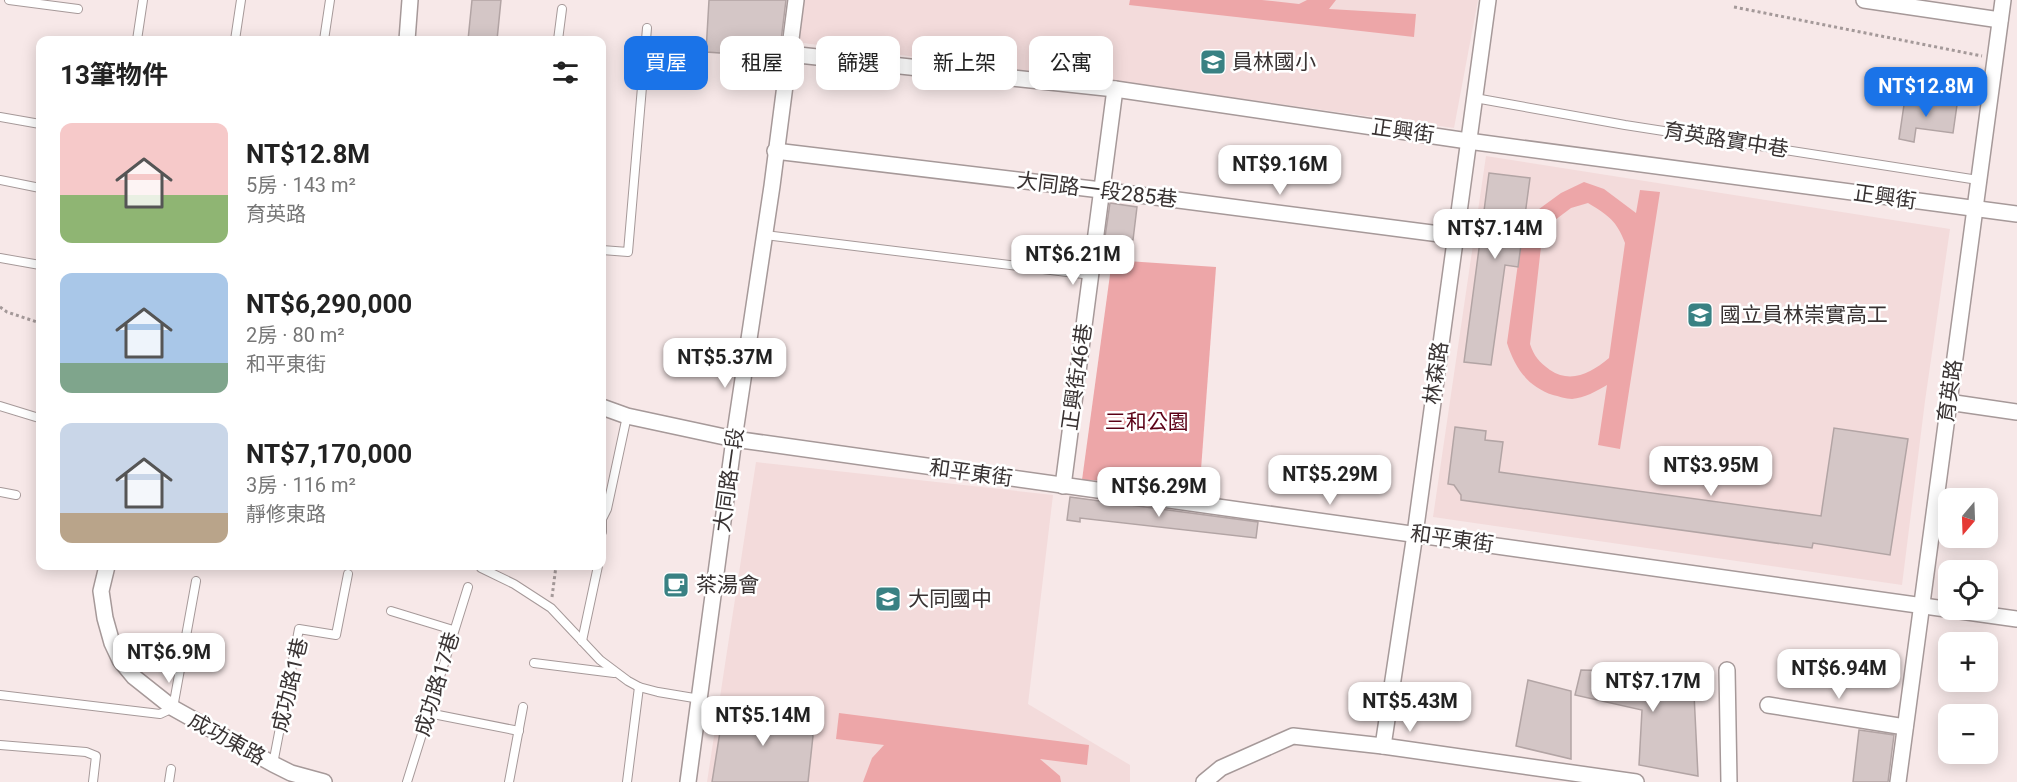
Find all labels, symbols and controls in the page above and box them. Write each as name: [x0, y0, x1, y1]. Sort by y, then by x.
chip: 買屋: [624, 36, 708, 90]
chip: 租屋: [720, 36, 804, 90]
chip: 篩選: [816, 36, 900, 90]
chip: 新上架: [912, 36, 1017, 90]
chip: 公寓: [1029, 36, 1113, 90]
school or university icon: 員林國小: [1198, 47, 1228, 77]
place label: 員林國小: [1232, 50, 1316, 74]
icon: filters: [549, 56, 582, 89]
text: 13筆物件: [60, 60, 168, 90]
pin: NT$12.8M: [1864, 67, 1988, 118]
text: NT$12.8M: [1878, 74, 1974, 98]
street label: 正興街: [1370, 115, 1436, 147]
street label: 育英路實中巷: [1662, 118, 1790, 162]
text: NT$12.8M: [246, 139, 370, 169]
pin: NT$9.16M: [1218, 145, 1342, 196]
icon: home: [108, 147, 180, 219]
text: NT$9.16M: [1232, 152, 1328, 176]
street label: 大同路一段285巷: [1015, 168, 1179, 212]
text: 5房 · 143 m²: [246, 173, 356, 197]
street label: 正興街: [1852, 181, 1918, 213]
text: 育英路: [246, 202, 306, 226]
pin: NT$7.14M: [1433, 209, 1557, 260]
text: NT$7.14M: [1447, 216, 1543, 240]
pin: NT$6.21M: [1011, 235, 1135, 286]
text: NT$6.21M: [1025, 242, 1121, 266]
text: NT$6,290,000: [246, 289, 412, 319]
icon: home: [108, 297, 180, 369]
school or university icon: 國立員林崇實高工: [1685, 300, 1715, 330]
place label: 國立員林崇實高工: [1720, 303, 1888, 327]
street label: 正興街46巷: [1058, 322, 1096, 432]
text: 2房 · 80 m²: [246, 323, 345, 347]
pin: NT$5.37M: [663, 338, 787, 389]
street label: 林森路: [1420, 340, 1452, 406]
text: NT$5.37M: [677, 345, 773, 369]
text: 和平東街: [246, 352, 326, 376]
street label: 育英路: [1934, 358, 1966, 424]
park label: 三和公園: [1105, 410, 1189, 434]
street label: 大同路一段: [710, 426, 748, 534]
text: NT$7,170,000: [246, 439, 412, 469]
pin: NT$3.95M: [1649, 446, 1773, 497]
icon: home: [108, 447, 180, 519]
text: NT$3.95M: [1663, 453, 1759, 477]
street label: 和平東街: [928, 455, 1014, 491]
pin: NT$5.29M: [1268, 455, 1392, 506]
text: NT$5.29M: [1282, 462, 1378, 486]
pin: NT$6.29M: [1097, 467, 1221, 518]
text: 3房 · 116 m²: [246, 473, 356, 497]
text: NT$6.29M: [1111, 474, 1207, 498]
north arrow: [1938, 488, 1998, 548]
map controls: [1938, 488, 1998, 764]
text: 靜修東路: [246, 502, 326, 526]
street label: 和平東街: [1409, 521, 1495, 557]
button: locate: [1938, 560, 1998, 620]
cafe icon: 茶湯會: [661, 570, 691, 600]
place label: 茶湯會: [696, 573, 759, 597]
school or university icon: 大同國中: [873, 584, 903, 614]
place label: 大同國中: [908, 587, 992, 611]
street label: 成功路17巷: [410, 629, 464, 739]
button: +: [1938, 632, 1998, 692]
pin: NT$6.9M: [114, 633, 224, 684]
street label: 成功路1巷: [268, 636, 312, 734]
text: NT$6.9M: [127, 640, 211, 664]
pin: NT$6.94M: [1777, 649, 1901, 700]
text: NT$6.94M: [1791, 656, 1887, 680]
pin: NT$7.17M: [1591, 662, 1715, 713]
text: NT$7.17M: [1605, 669, 1701, 693]
pin: NT$5.43M: [1348, 682, 1472, 733]
text: NT$5.43M: [1362, 689, 1458, 713]
pin: NT$5.14M: [701, 696, 825, 747]
text: NT$5.14M: [715, 703, 811, 727]
button: −: [1938, 704, 1998, 764]
street label: 成功東路: [184, 708, 270, 770]

